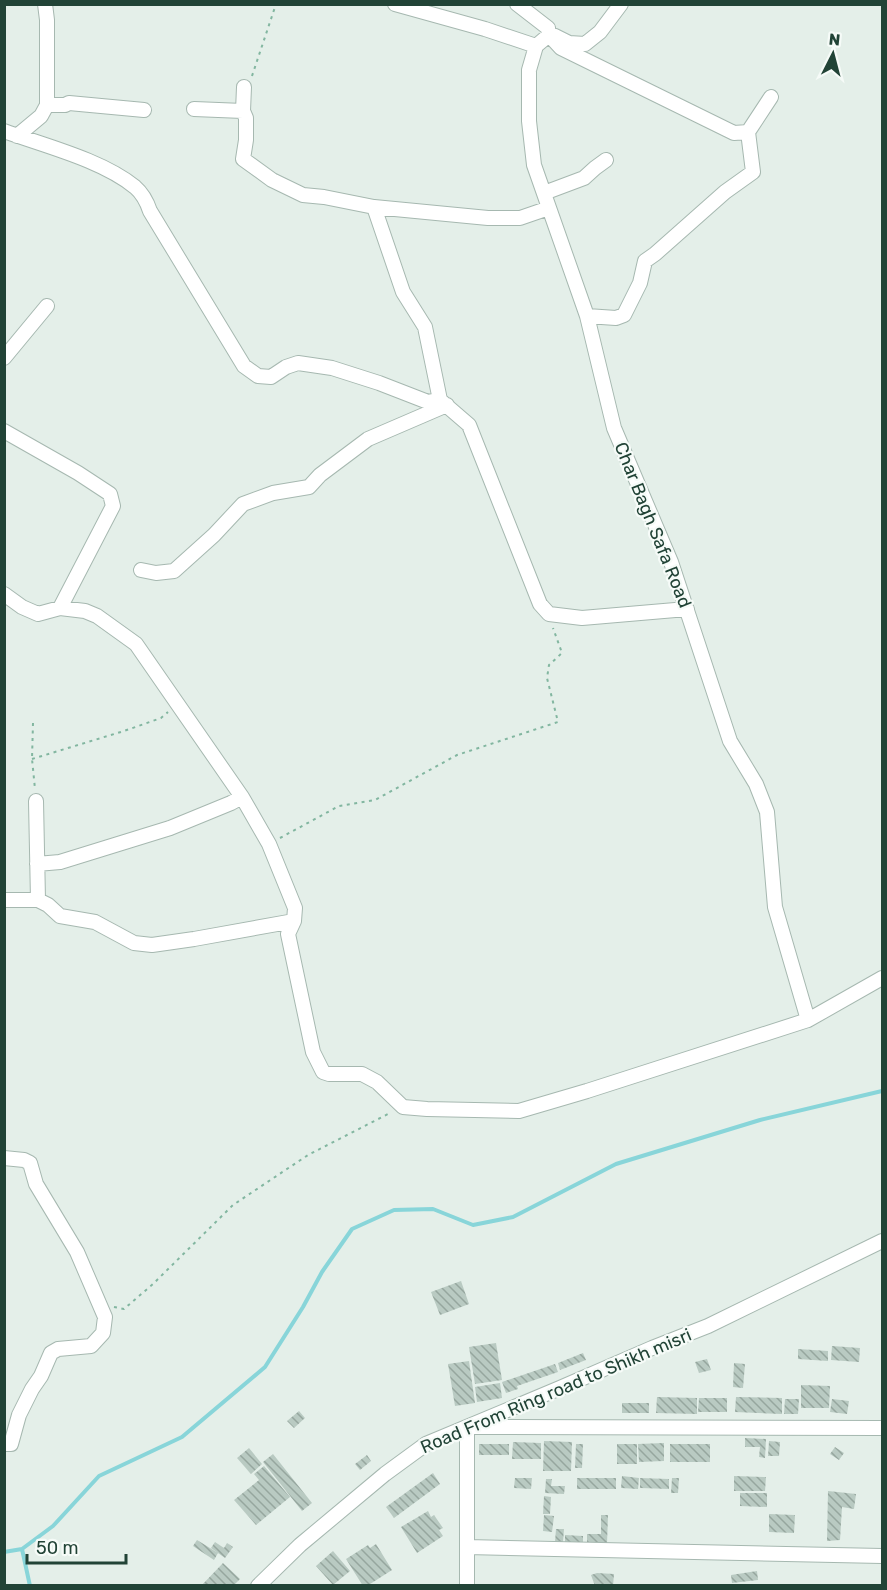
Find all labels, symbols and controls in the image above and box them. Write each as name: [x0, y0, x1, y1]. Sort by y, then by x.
north arrow: [803, 24, 863, 84]
text: N: [828, 30, 841, 50]
street label: Char Bagh Safa Road: [610, 439, 696, 611]
street label: Road From Ring road to Shikh misri: [417, 1324, 695, 1458]
scale bar: [27, 1527, 126, 1565]
text: 50 m: [36, 1537, 79, 1559]

